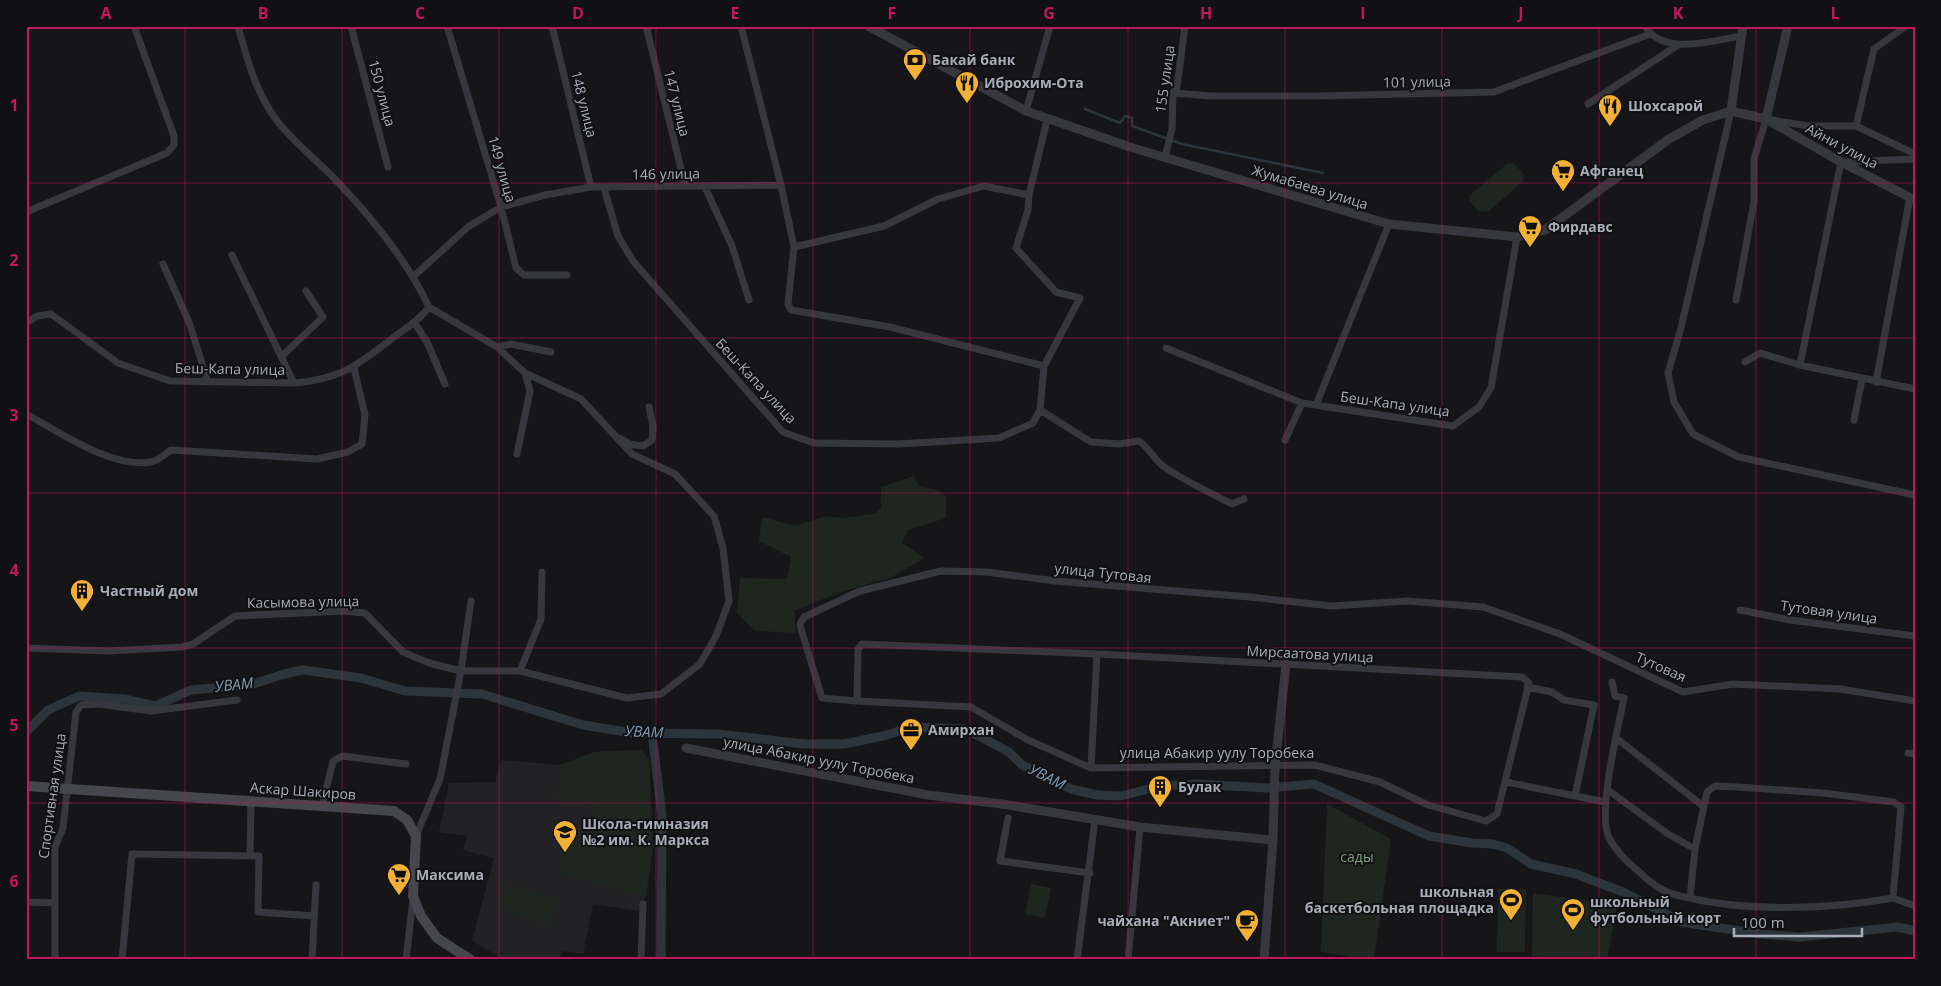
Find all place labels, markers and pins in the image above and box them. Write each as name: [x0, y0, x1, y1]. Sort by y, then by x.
bank icon: Бакай банк: [902, 47, 928, 81]
place label: Бакай банк: [932, 50, 1016, 69]
restaurant icon: Иброхим-Ота: [954, 70, 980, 104]
place label: Иброхим-Ота: [984, 73, 1084, 92]
restaurant icon: Шохсарой: [1597, 93, 1623, 127]
place label: Шохсарой: [1628, 96, 1703, 115]
supermarket icon: Афганец: [1550, 158, 1576, 192]
place label: Афганец: [1580, 161, 1644, 180]
supermarket icon: Фирдавс: [1517, 214, 1543, 248]
place label: Фирдавс: [1548, 217, 1613, 236]
building icon: Частный дом: [69, 578, 95, 612]
place label: Частный дом: [100, 581, 198, 600]
office icon: Амирхан: [898, 717, 924, 751]
place label: Амирхан: [928, 720, 994, 739]
building icon: Булак: [1147, 774, 1173, 808]
place label: Булак: [1178, 777, 1221, 796]
place label: Школа-гимназия №2 им. К. Маркса: [582, 814, 709, 849]
school or university icon: Школа-гимназия №2 им. К. Маркса: [552, 819, 578, 853]
supermarket icon: Максима: [386, 862, 412, 896]
place label: Максима: [416, 865, 484, 884]
place label: школьная баскетбольная площадка: [1305, 882, 1494, 917]
sports icon: школьная баскетбольная площадка: [1498, 887, 1524, 921]
place label: школьный футбольный корт: [1590, 892, 1721, 927]
sports icon: школьный футбольный корт: [1560, 897, 1586, 931]
cafe icon: чайхана "Акниет": [1234, 908, 1260, 942]
place label: чайхана "Акниет": [1097, 911, 1230, 930]

